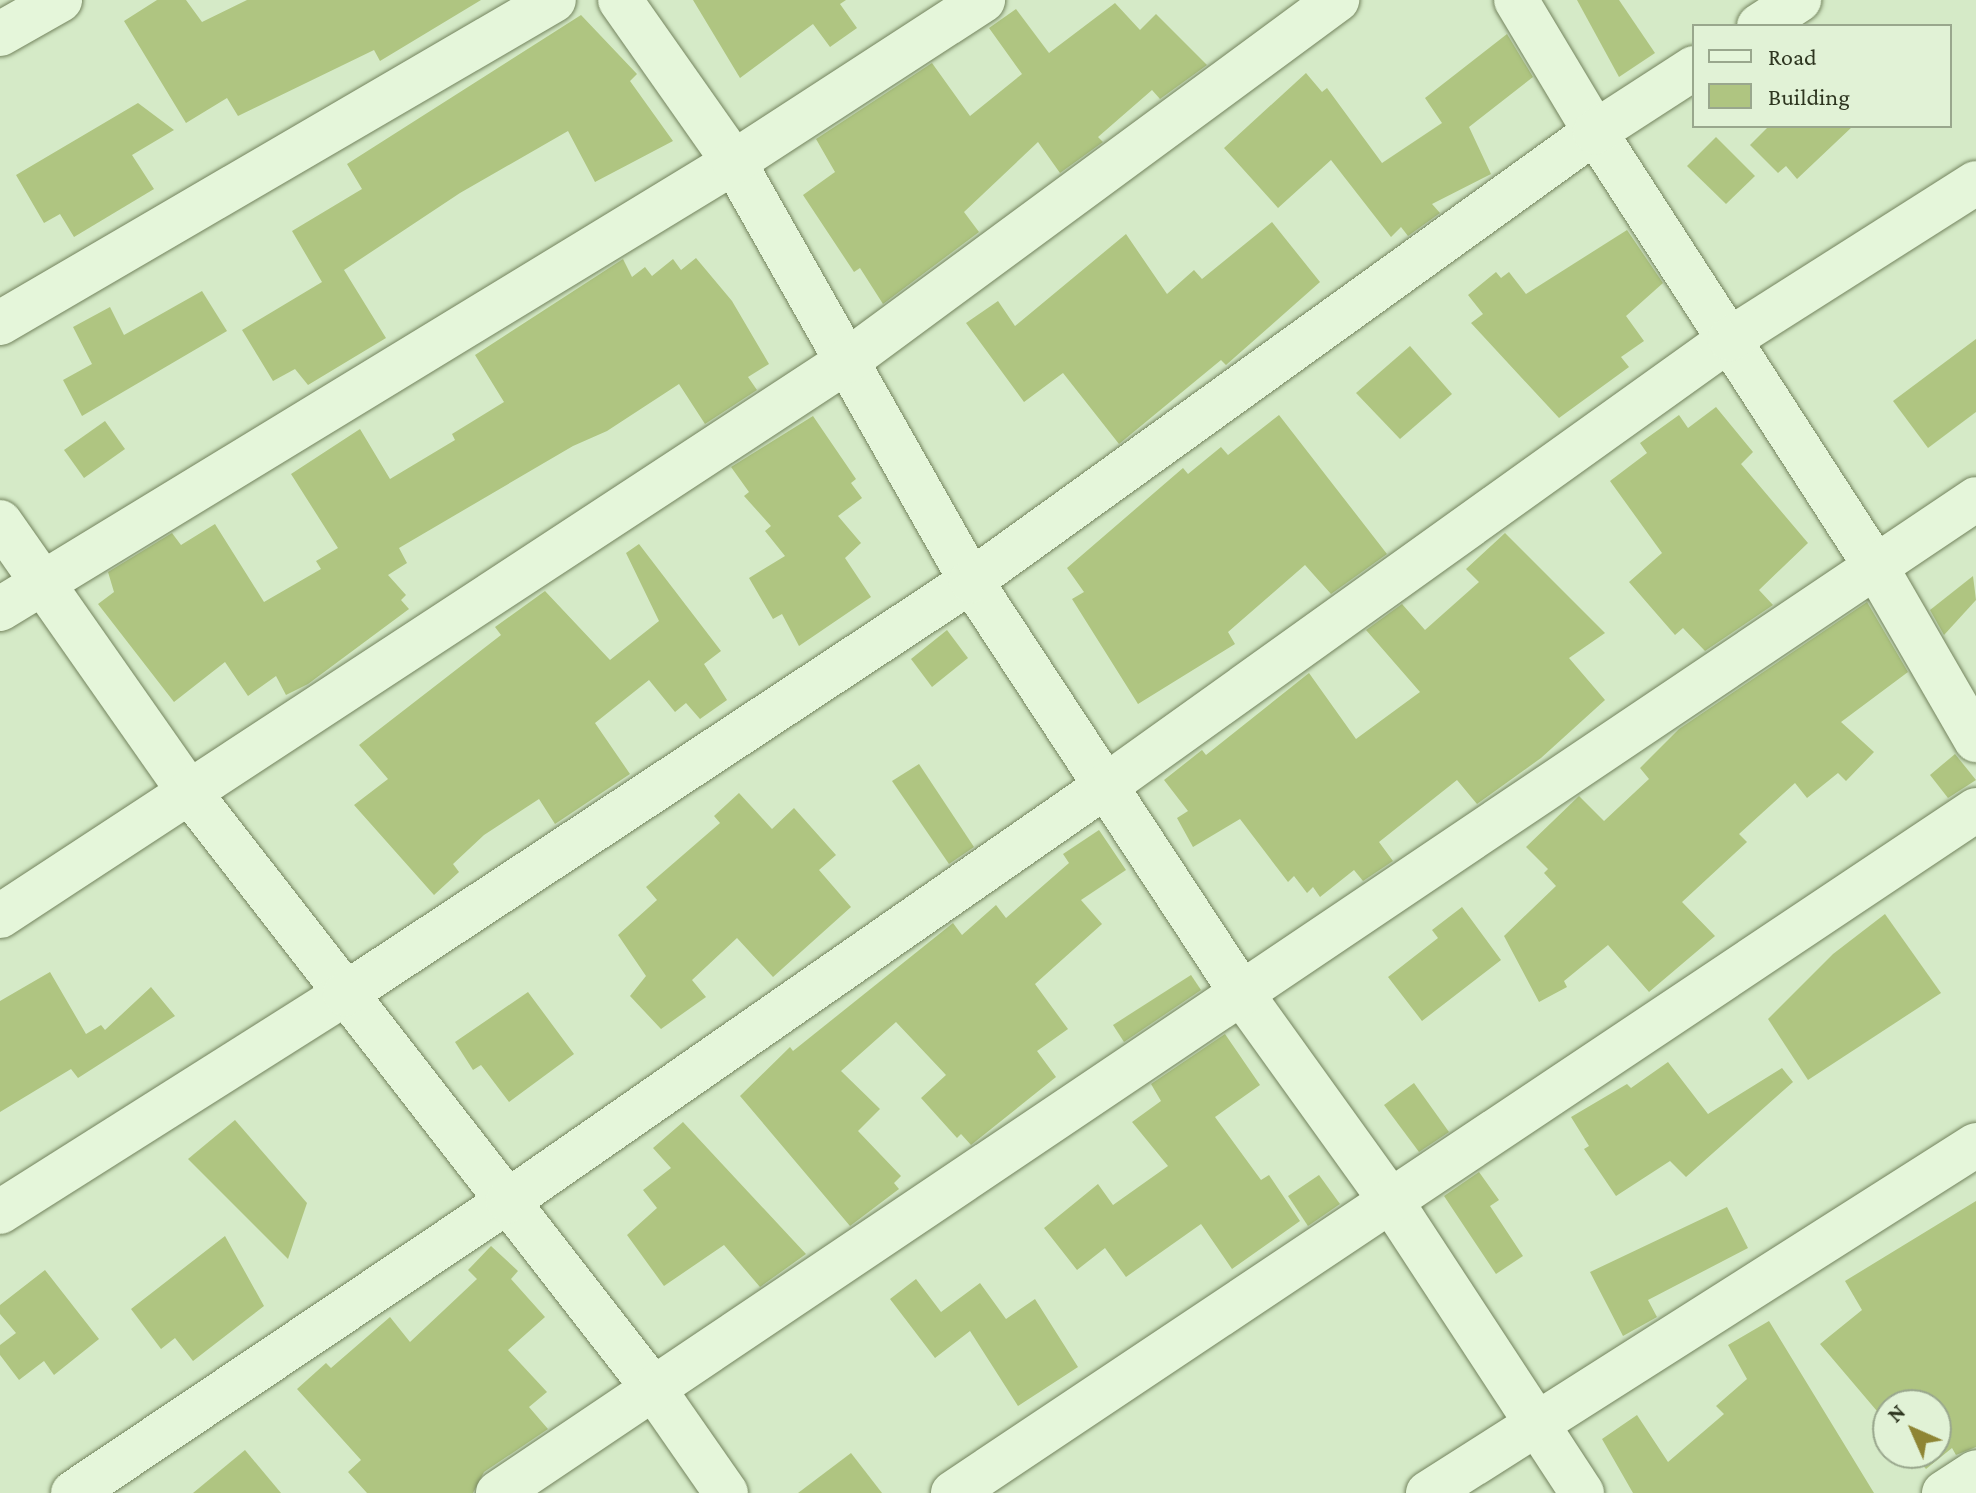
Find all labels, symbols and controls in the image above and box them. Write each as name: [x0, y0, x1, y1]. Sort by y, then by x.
legend: [1692, 24, 1952, 128]
text: Road: [1768, 43, 1817, 70]
text: Building: [1768, 83, 1850, 110]
north arrow: [1872, 1389, 1952, 1469]
text: N: [1882, 1399, 1910, 1427]

